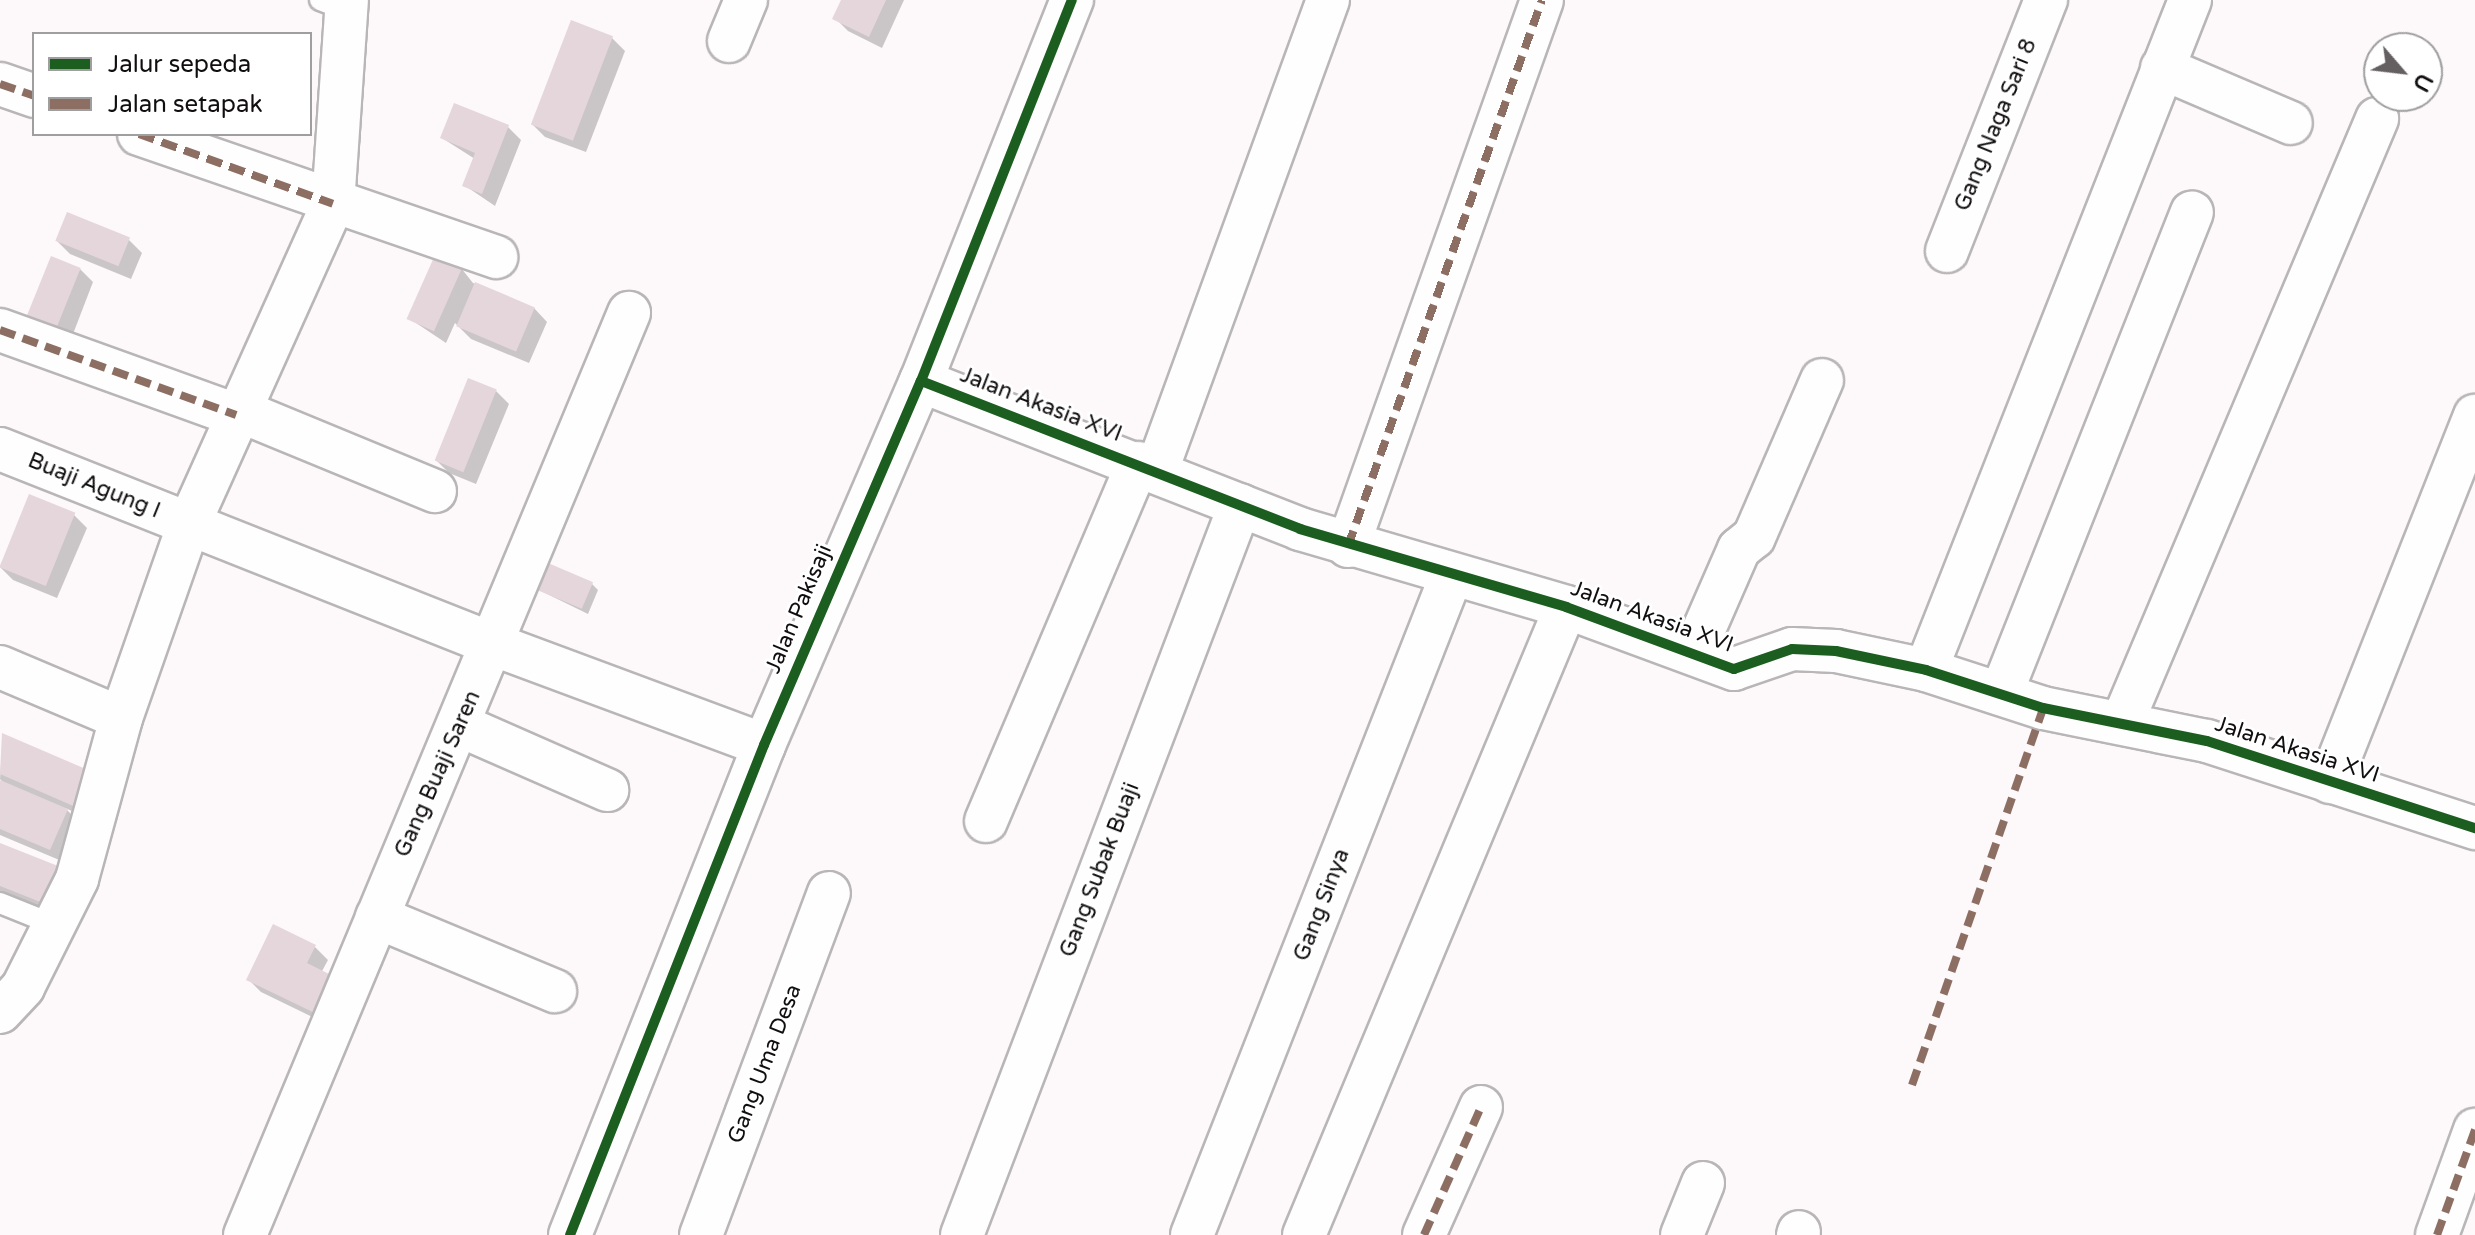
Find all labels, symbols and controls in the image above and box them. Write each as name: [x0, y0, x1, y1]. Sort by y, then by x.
legend: [32, 32, 312, 136]
north arrow: [2363, 32, 2443, 112]
street label: Gang Naga Sari 8: [1949, 35, 2043, 215]
text: Jalur sepeda: [108, 50, 251, 79]
text: U: [2407, 69, 2438, 96]
text: Jalan setapak: [108, 90, 262, 119]
street label: Jalan Akasia XVI: [956, 362, 1126, 448]
street label: Buaji Agung I: [24, 447, 164, 525]
street label: Jalan Pakisaji: [760, 541, 838, 677]
street label: Jalan Akasia XVI: [1567, 575, 1737, 659]
street label: Gang Buaji Saren: [389, 687, 487, 861]
street label: Jalan Akasia XVI: [2212, 711, 2382, 789]
street label: Gang Subak Buaji: [1055, 779, 1145, 961]
street label: Gang Sinya: [1289, 845, 1355, 965]
street label: Gang Uma Desa: [723, 981, 807, 1147]

